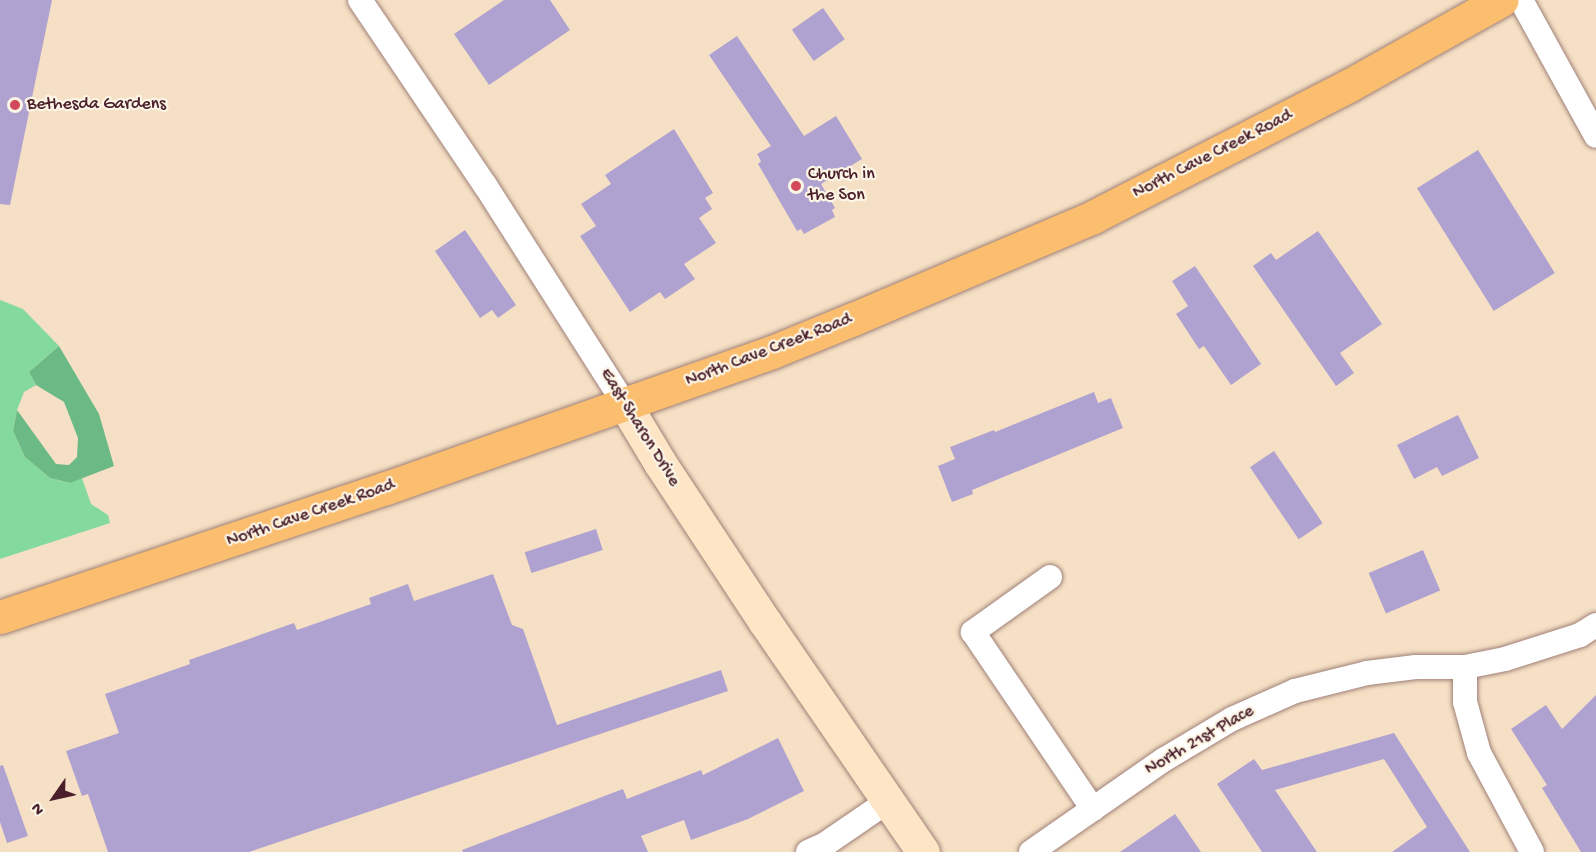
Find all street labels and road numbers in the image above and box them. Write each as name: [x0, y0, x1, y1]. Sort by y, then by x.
street label: North Cave Creek Road: [1130, 105, 1296, 205]
street label: North Cave Creek Road: [683, 309, 855, 393]
street label: East Sharon Drive: [594, 365, 684, 491]
street label: North Cave Creek Road: [224, 475, 398, 553]
street label: North 21st Place: [1142, 701, 1258, 781]

